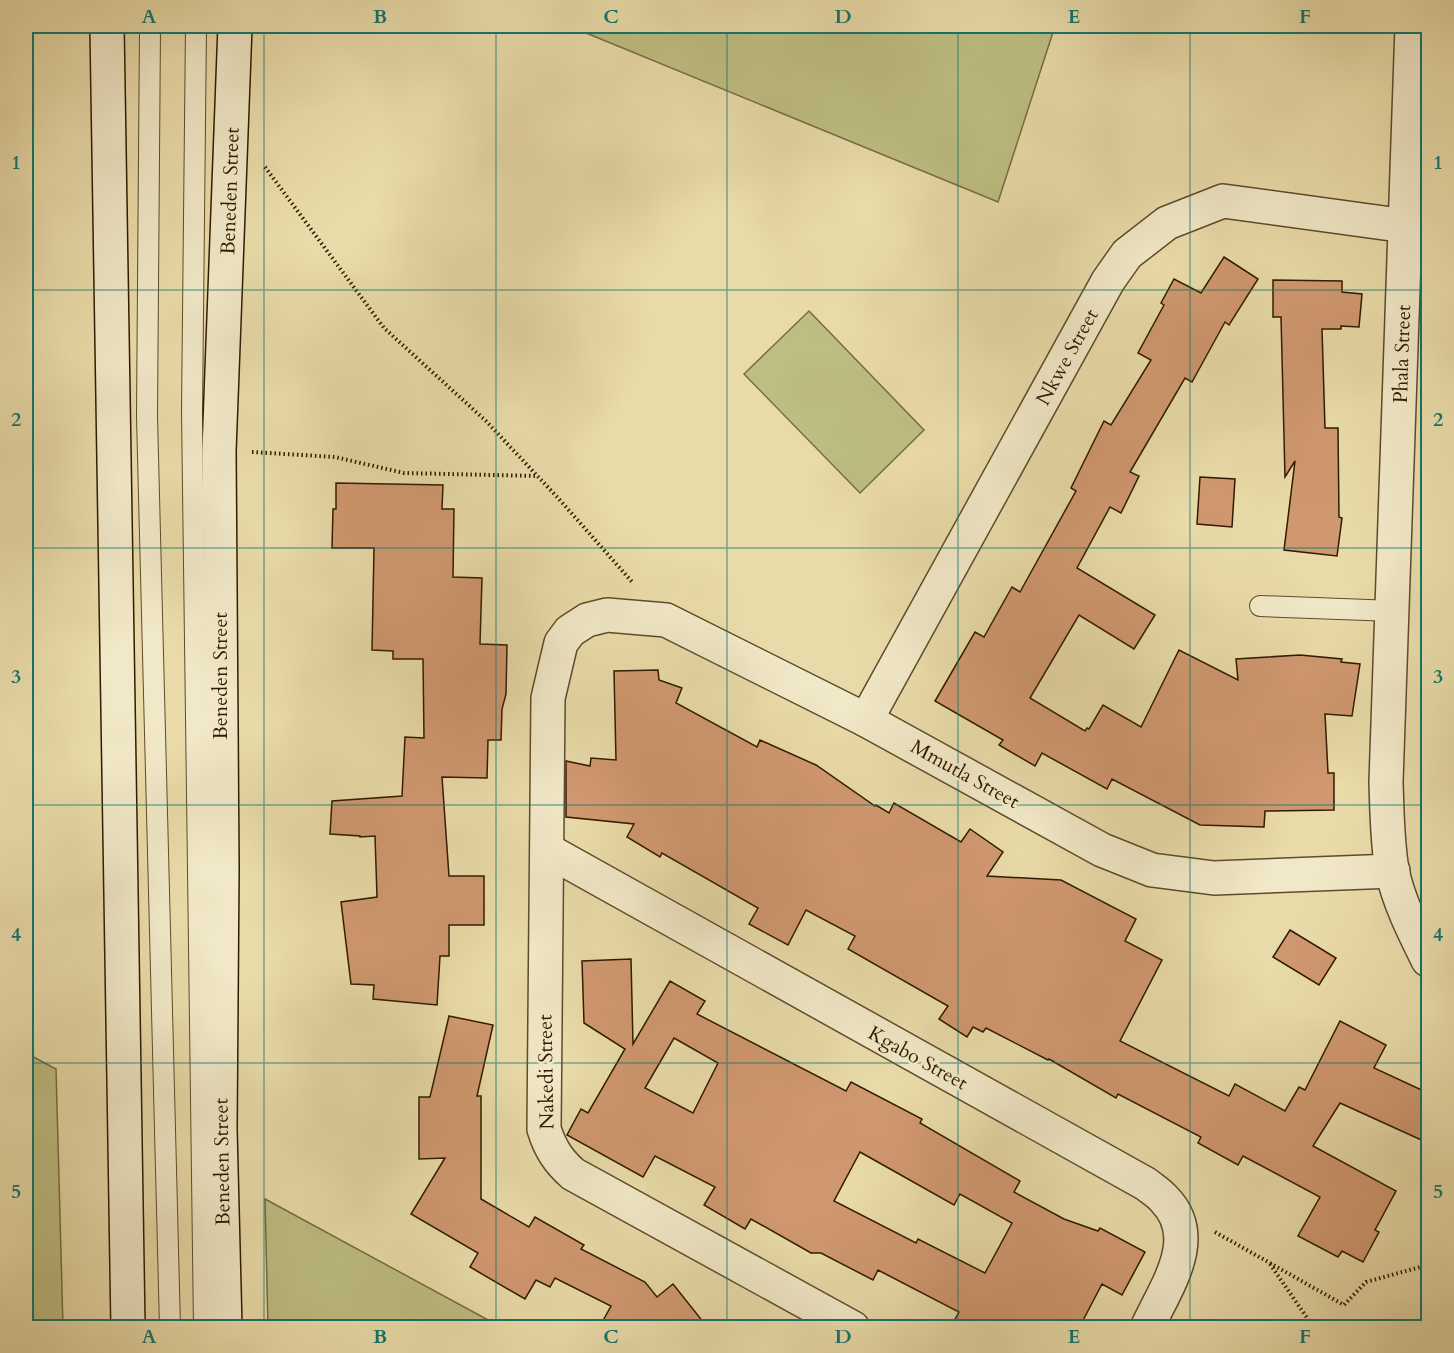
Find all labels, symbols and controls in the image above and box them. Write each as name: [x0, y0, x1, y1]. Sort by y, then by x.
text: A: [141, 3, 157, 30]
text: B: [373, 3, 387, 30]
text: C: [603, 3, 619, 30]
text: D: [834, 3, 852, 30]
text: E: [1068, 3, 1080, 30]
text: F: [1299, 3, 1311, 30]
street label: Beneden Street: [214, 126, 246, 255]
text: 1: [11, 149, 21, 176]
text: 1: [1433, 149, 1443, 176]
street label: Nkwe Street: [1029, 303, 1105, 410]
street label: Phala Street: [1387, 304, 1417, 404]
text: 2: [11, 406, 21, 433]
text: 2: [1433, 406, 1443, 433]
street label: Beneden Street: [207, 611, 234, 740]
text: 3: [11, 663, 21, 690]
text: 3: [1433, 663, 1443, 690]
street label: Mmutla Street: [906, 733, 1025, 815]
text: 4: [11, 921, 21, 948]
text: 4: [1433, 921, 1443, 948]
street label: Nakedi Street: [531, 1013, 561, 1130]
street label: Kgabo Street: [863, 1020, 973, 1097]
street label: Beneden Street: [207, 1097, 237, 1226]
text: 5: [11, 1178, 21, 1205]
text: 5: [1433, 1178, 1443, 1205]
text: A: [141, 1323, 157, 1350]
text: B: [373, 1323, 387, 1350]
text: C: [603, 1323, 619, 1350]
text: D: [834, 1323, 852, 1350]
text: E: [1068, 1323, 1080, 1350]
text: F: [1299, 1323, 1311, 1350]

